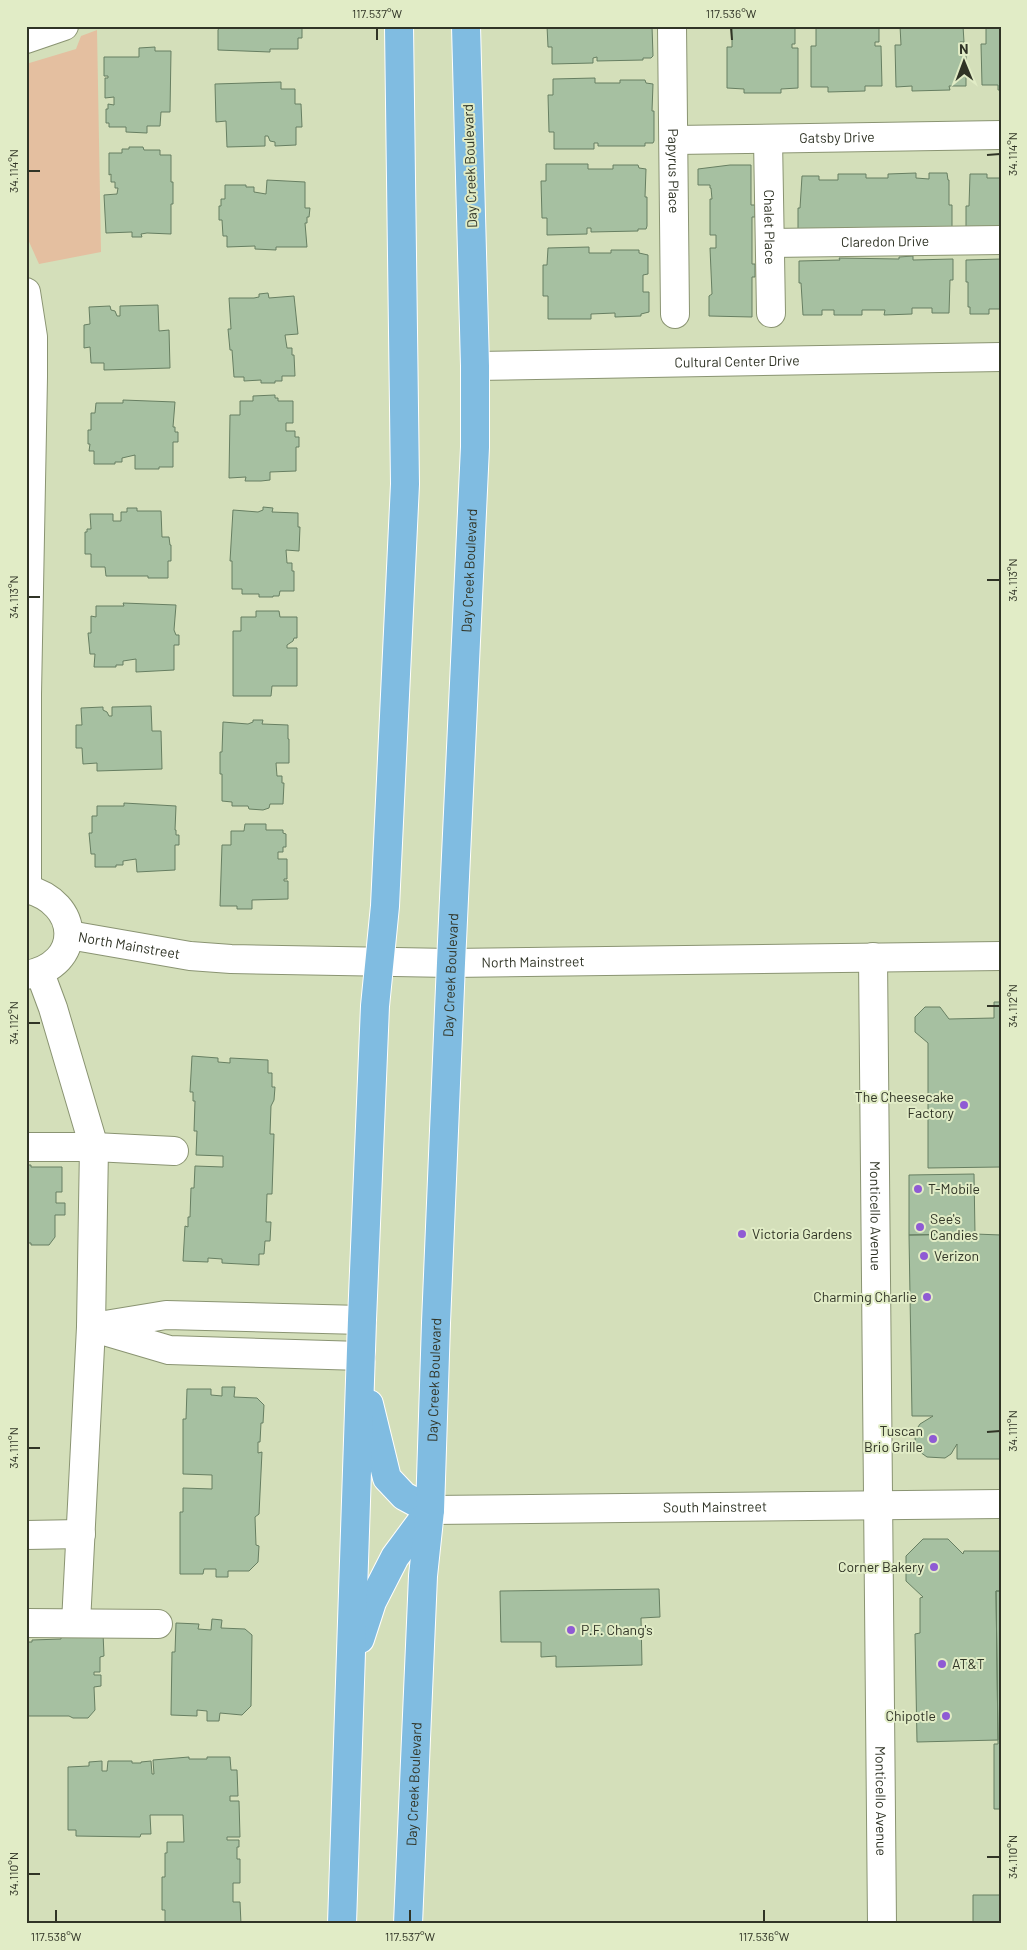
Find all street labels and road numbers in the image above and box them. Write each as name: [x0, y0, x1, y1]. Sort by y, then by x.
street label: Day Creek Boulevard: [459, 104, 480, 228]
street label: Papyrus Place: [665, 128, 683, 214]
street label: Gatsby Drive: [799, 128, 875, 146]
street label: Chalet Place: [761, 189, 779, 265]
street label: Claredon Drive: [841, 232, 929, 250]
street label: Cultural Center Drive: [674, 351, 800, 371]
street label: Day Creek Boulevard: [457, 508, 480, 633]
street label: Day Creek Boulevard: [439, 913, 461, 1037]
street label: North Mainstreet: [77, 928, 181, 962]
street label: North Mainstreet: [481, 952, 585, 971]
street label: Monticello Avenue: [867, 1161, 885, 1271]
street label: Day Creek Boulevard: [423, 1317, 444, 1442]
street label: South Mainstreet: [663, 1497, 767, 1516]
street label: Day Creek Boulevard: [402, 1722, 425, 1846]
street label: Monticello Avenue: [872, 1746, 890, 1856]

